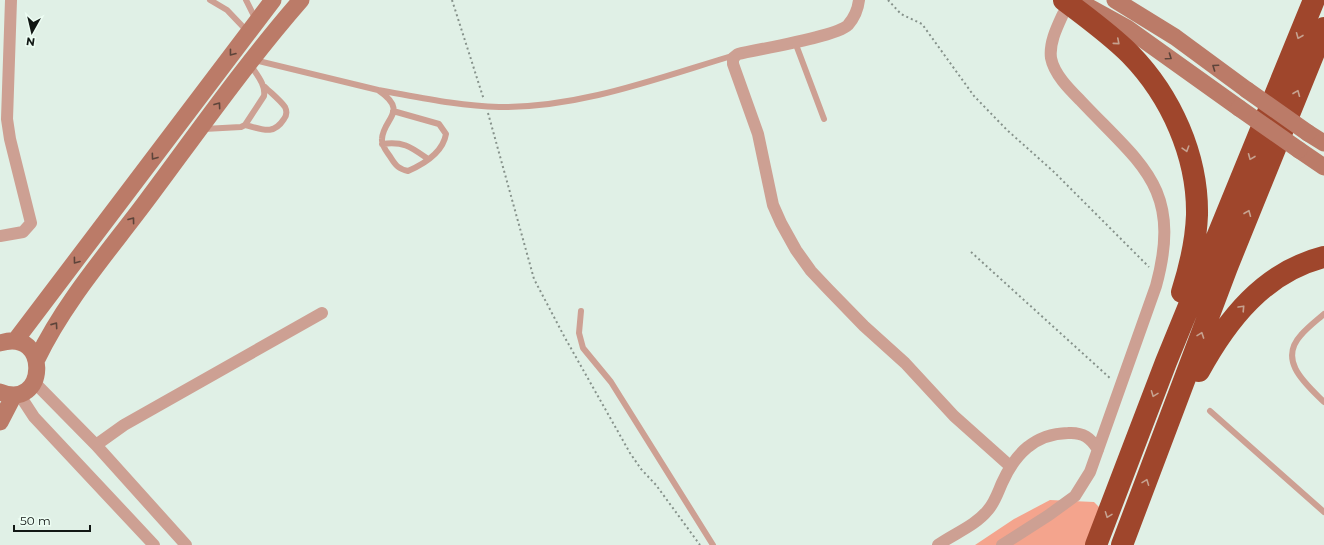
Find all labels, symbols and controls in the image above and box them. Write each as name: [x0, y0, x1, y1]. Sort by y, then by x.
north arrow: [12, 12, 52, 52]
one-way arrow: [1296, 33, 1304, 40]
text: N: [25, 34, 36, 49]
one-way arrow: [1112, 37, 1119, 44]
one-way arrow: [230, 49, 237, 56]
one-way arrow: [1164, 52, 1171, 59]
one-way arrow: [1212, 64, 1219, 72]
one-way arrow: [1293, 89, 1301, 96]
one-way arrow: [213, 102, 220, 109]
one-way arrow: [1181, 146, 1190, 153]
one-way arrow: [151, 152, 158, 159]
one-way arrow: [1248, 152, 1256, 160]
one-way arrow: [1244, 210, 1252, 217]
one-way arrow: [127, 218, 134, 225]
one-way arrow: [73, 257, 81, 264]
one-way arrow: [1237, 305, 1245, 313]
one-way arrow: [50, 322, 58, 329]
one-way arrow: [1197, 331, 1205, 338]
one-way arrow: [1151, 390, 1159, 397]
one-way arrow: [1141, 479, 1149, 486]
scale bar: [14, 507, 90, 533]
one-way arrow: [1104, 512, 1112, 519]
text: 50 m: [20, 513, 51, 528]

